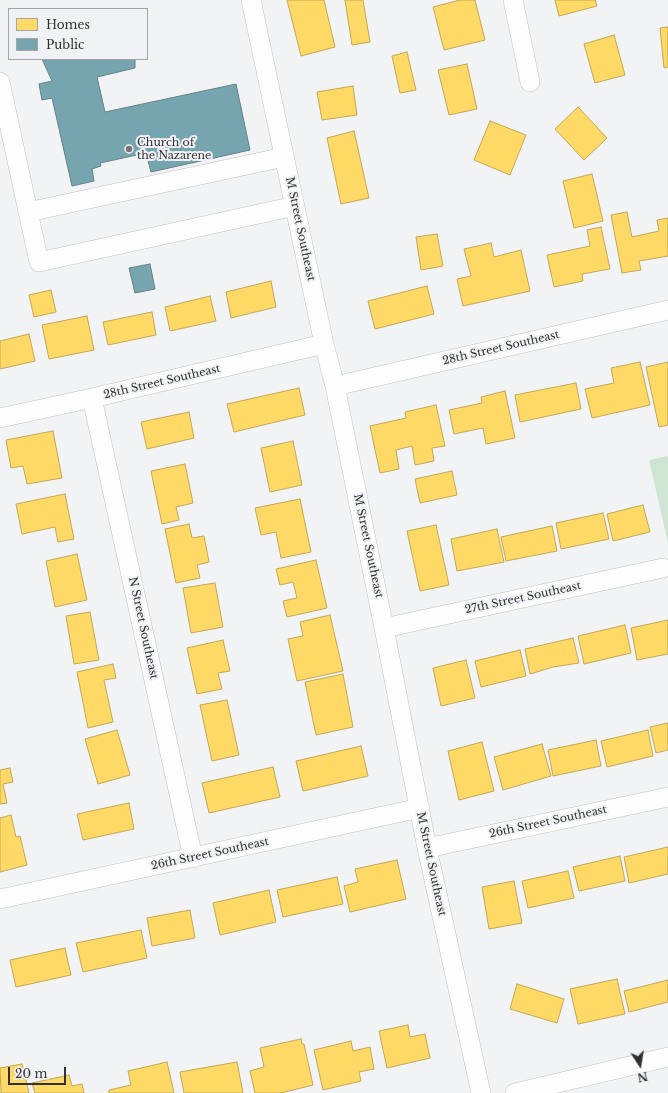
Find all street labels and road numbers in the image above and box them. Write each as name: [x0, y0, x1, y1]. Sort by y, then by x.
street label: M Street Southeast: [282, 176, 318, 282]
street label: 28th Street Southeast: [441, 328, 561, 368]
street label: 28th Street Southeast: [102, 362, 222, 402]
street label: M Street Southeast: [350, 493, 386, 599]
street label: N Street Southeast: [126, 576, 160, 680]
street label: 27th Street Southeast: [464, 579, 582, 617]
street label: 26th Street Southeast: [488, 803, 608, 841]
street label: M Street Southeast: [413, 811, 449, 917]
street label: 26th Street Southeast: [150, 835, 270, 873]

